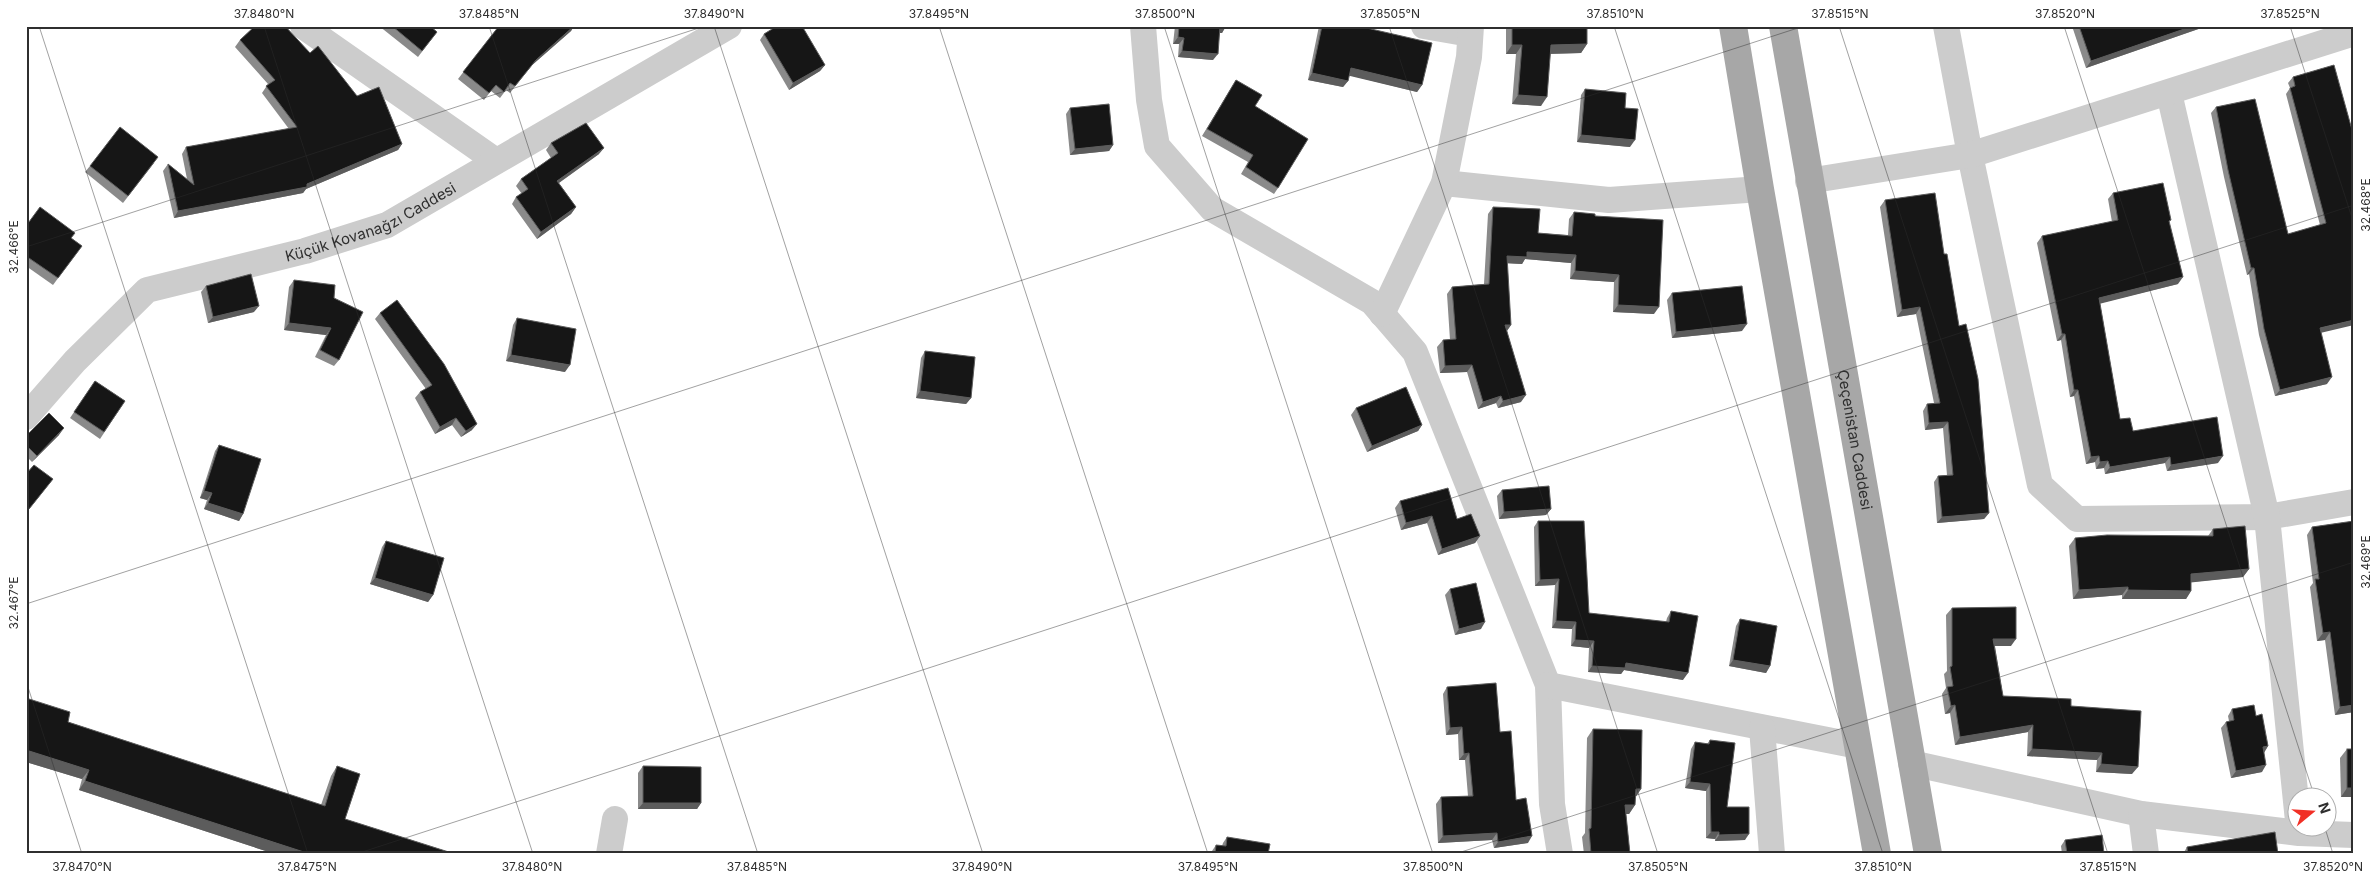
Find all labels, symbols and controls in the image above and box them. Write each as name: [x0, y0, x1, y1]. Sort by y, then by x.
text: 37.8480°N: [234, 6, 294, 21]
text: 37.8485°N: [459, 6, 519, 21]
text: 37.8490°N: [684, 6, 744, 21]
text: 37.8495°N: [909, 6, 969, 21]
text: 37.8500°N: [1135, 6, 1195, 21]
text: 37.8505°N: [1360, 6, 1420, 21]
text: 37.8510°N: [1586, 6, 1644, 21]
text: 37.8515°N: [1811, 6, 1869, 21]
text: 37.8520°N: [2035, 6, 2095, 21]
text: 37.8525°N: [2260, 6, 2320, 21]
street label: Küçük Kovanağzı Caddesi: [283, 178, 459, 265]
text: 32.468°E: [2358, 178, 2373, 232]
text: 32.466°E: [6, 220, 21, 274]
street label: Çeçenistan Caddesi: [1834, 368, 1877, 511]
text: 32.469°E: [2358, 535, 2373, 589]
text: 32.467°E: [6, 577, 21, 629]
north arrow: [2288, 788, 2338, 838]
text: N: [2315, 800, 2335, 816]
text: 37.8470°N: [52, 859, 112, 874]
text: 37.8475°N: [277, 859, 337, 874]
text: 37.8480°N: [502, 859, 562, 874]
text: 37.8485°N: [727, 859, 787, 874]
text: 37.8490°N: [952, 859, 1012, 874]
text: 37.8495°N: [1178, 859, 1238, 874]
text: 37.8500°N: [1403, 859, 1463, 874]
text: 37.8505°N: [1628, 859, 1688, 874]
text: 37.8510°N: [1854, 859, 1912, 874]
text: 37.8515°N: [2079, 859, 2137, 874]
text: 37.8520°N: [2303, 859, 2363, 874]

